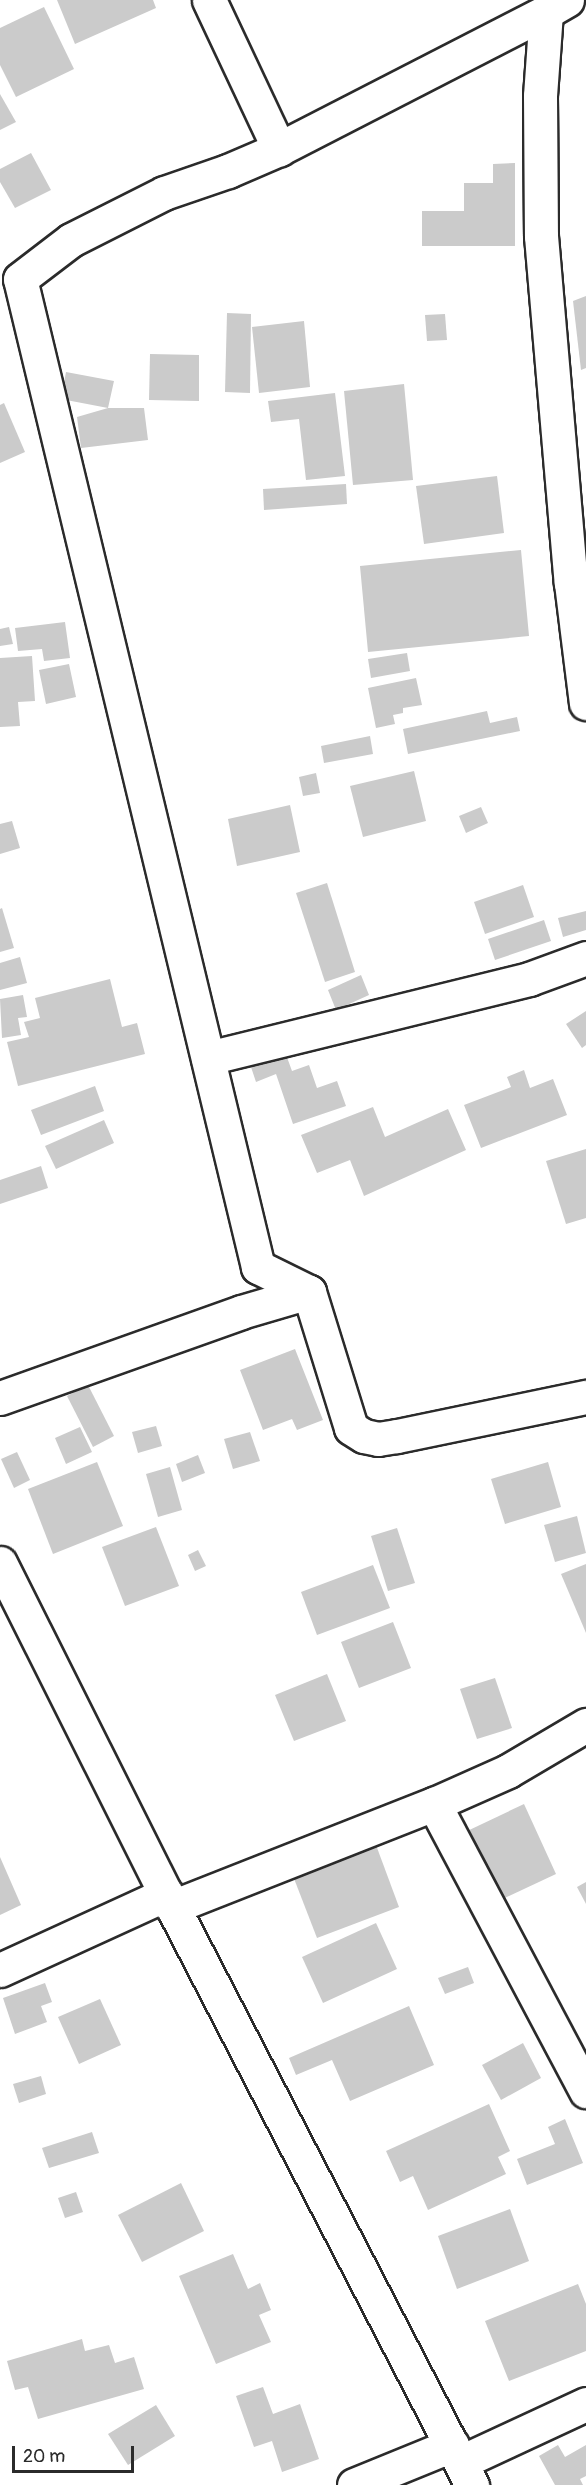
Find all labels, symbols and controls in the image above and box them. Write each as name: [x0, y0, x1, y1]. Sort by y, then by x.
scale bar: [15, 2434, 136, 2472]
text: 20 m: [23, 2445, 65, 2468]

